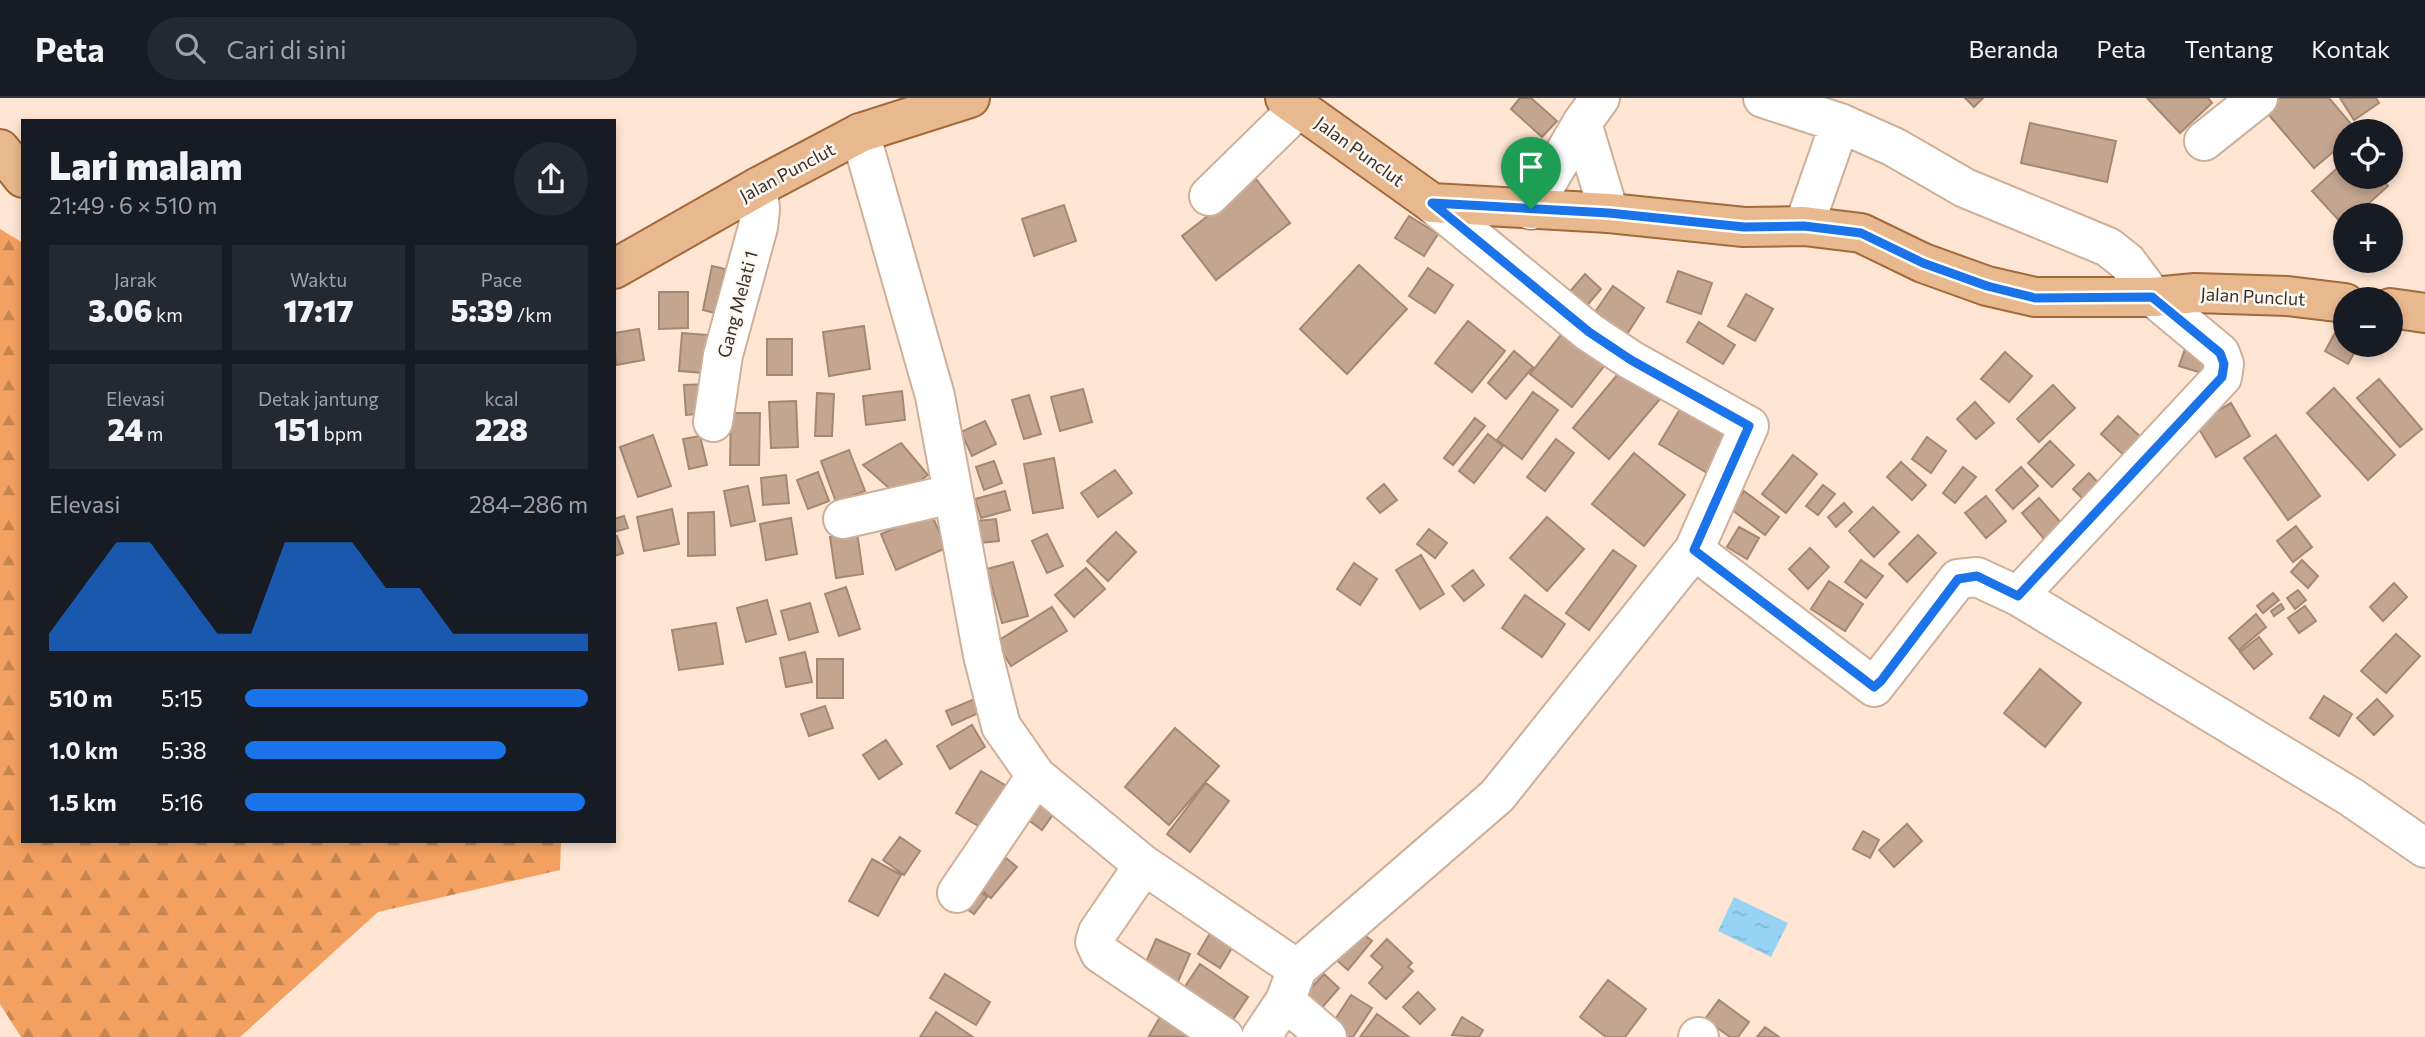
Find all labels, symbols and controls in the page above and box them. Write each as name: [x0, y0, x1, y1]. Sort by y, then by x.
search box: [147, 17, 637, 80]
text: Peta: [35, 28, 105, 69]
icon: search: [171, 29, 209, 67]
text: Cari di sini: [227, 33, 347, 64]
text: Beranda: [1968, 34, 2059, 63]
text: Peta: [2097, 34, 2146, 63]
text: Tentang: [2184, 34, 2273, 63]
text: Kontak: [2311, 34, 2390, 63]
street label: Jalan Punclut: [1311, 111, 1409, 191]
map controls: [2333, 119, 2403, 357]
button: locate: [2333, 119, 2403, 189]
pin: [1501, 137, 1561, 209]
street label: Jalan Punclut: [735, 138, 839, 206]
text: Lari malam: [49, 141, 243, 188]
button: share: [514, 142, 588, 216]
icon: arrive: [1512, 148, 1550, 186]
text: 21:49 · 6 × 510 m: [49, 191, 217, 219]
button: +: [2333, 203, 2403, 273]
street label: Gang Melati 1: [712, 248, 762, 360]
text: Jarak: [114, 268, 157, 291]
text: Waktu: [290, 268, 347, 291]
text: Pace: [481, 268, 522, 291]
street label: Jalan Punclut: [2200, 282, 2306, 310]
button: −: [2333, 287, 2403, 357]
text: 3.06: [88, 291, 152, 328]
text: 17:17: [283, 291, 354, 328]
text: 5:39: [451, 291, 513, 328]
text: km: [152, 303, 183, 326]
text: /km: [513, 303, 552, 326]
text: Elevasi: [106, 387, 165, 410]
text: Detak jantung: [258, 387, 379, 410]
text: kcal: [484, 387, 519, 410]
text: 24: [108, 410, 143, 447]
text: 151: [274, 410, 320, 447]
text: 228: [475, 410, 528, 447]
text: m: [143, 422, 163, 445]
text: bpm: [320, 422, 363, 445]
text: Elevasi: [49, 490, 120, 518]
text: 284–286 m: [469, 490, 588, 518]
text: 510 m: [49, 684, 113, 712]
text: 5:15: [161, 684, 203, 712]
text: 1.0 km: [49, 736, 118, 764]
text: 5:38: [161, 736, 207, 764]
text: 1.5 km: [49, 788, 117, 816]
text: 5:16: [161, 788, 203, 816]

